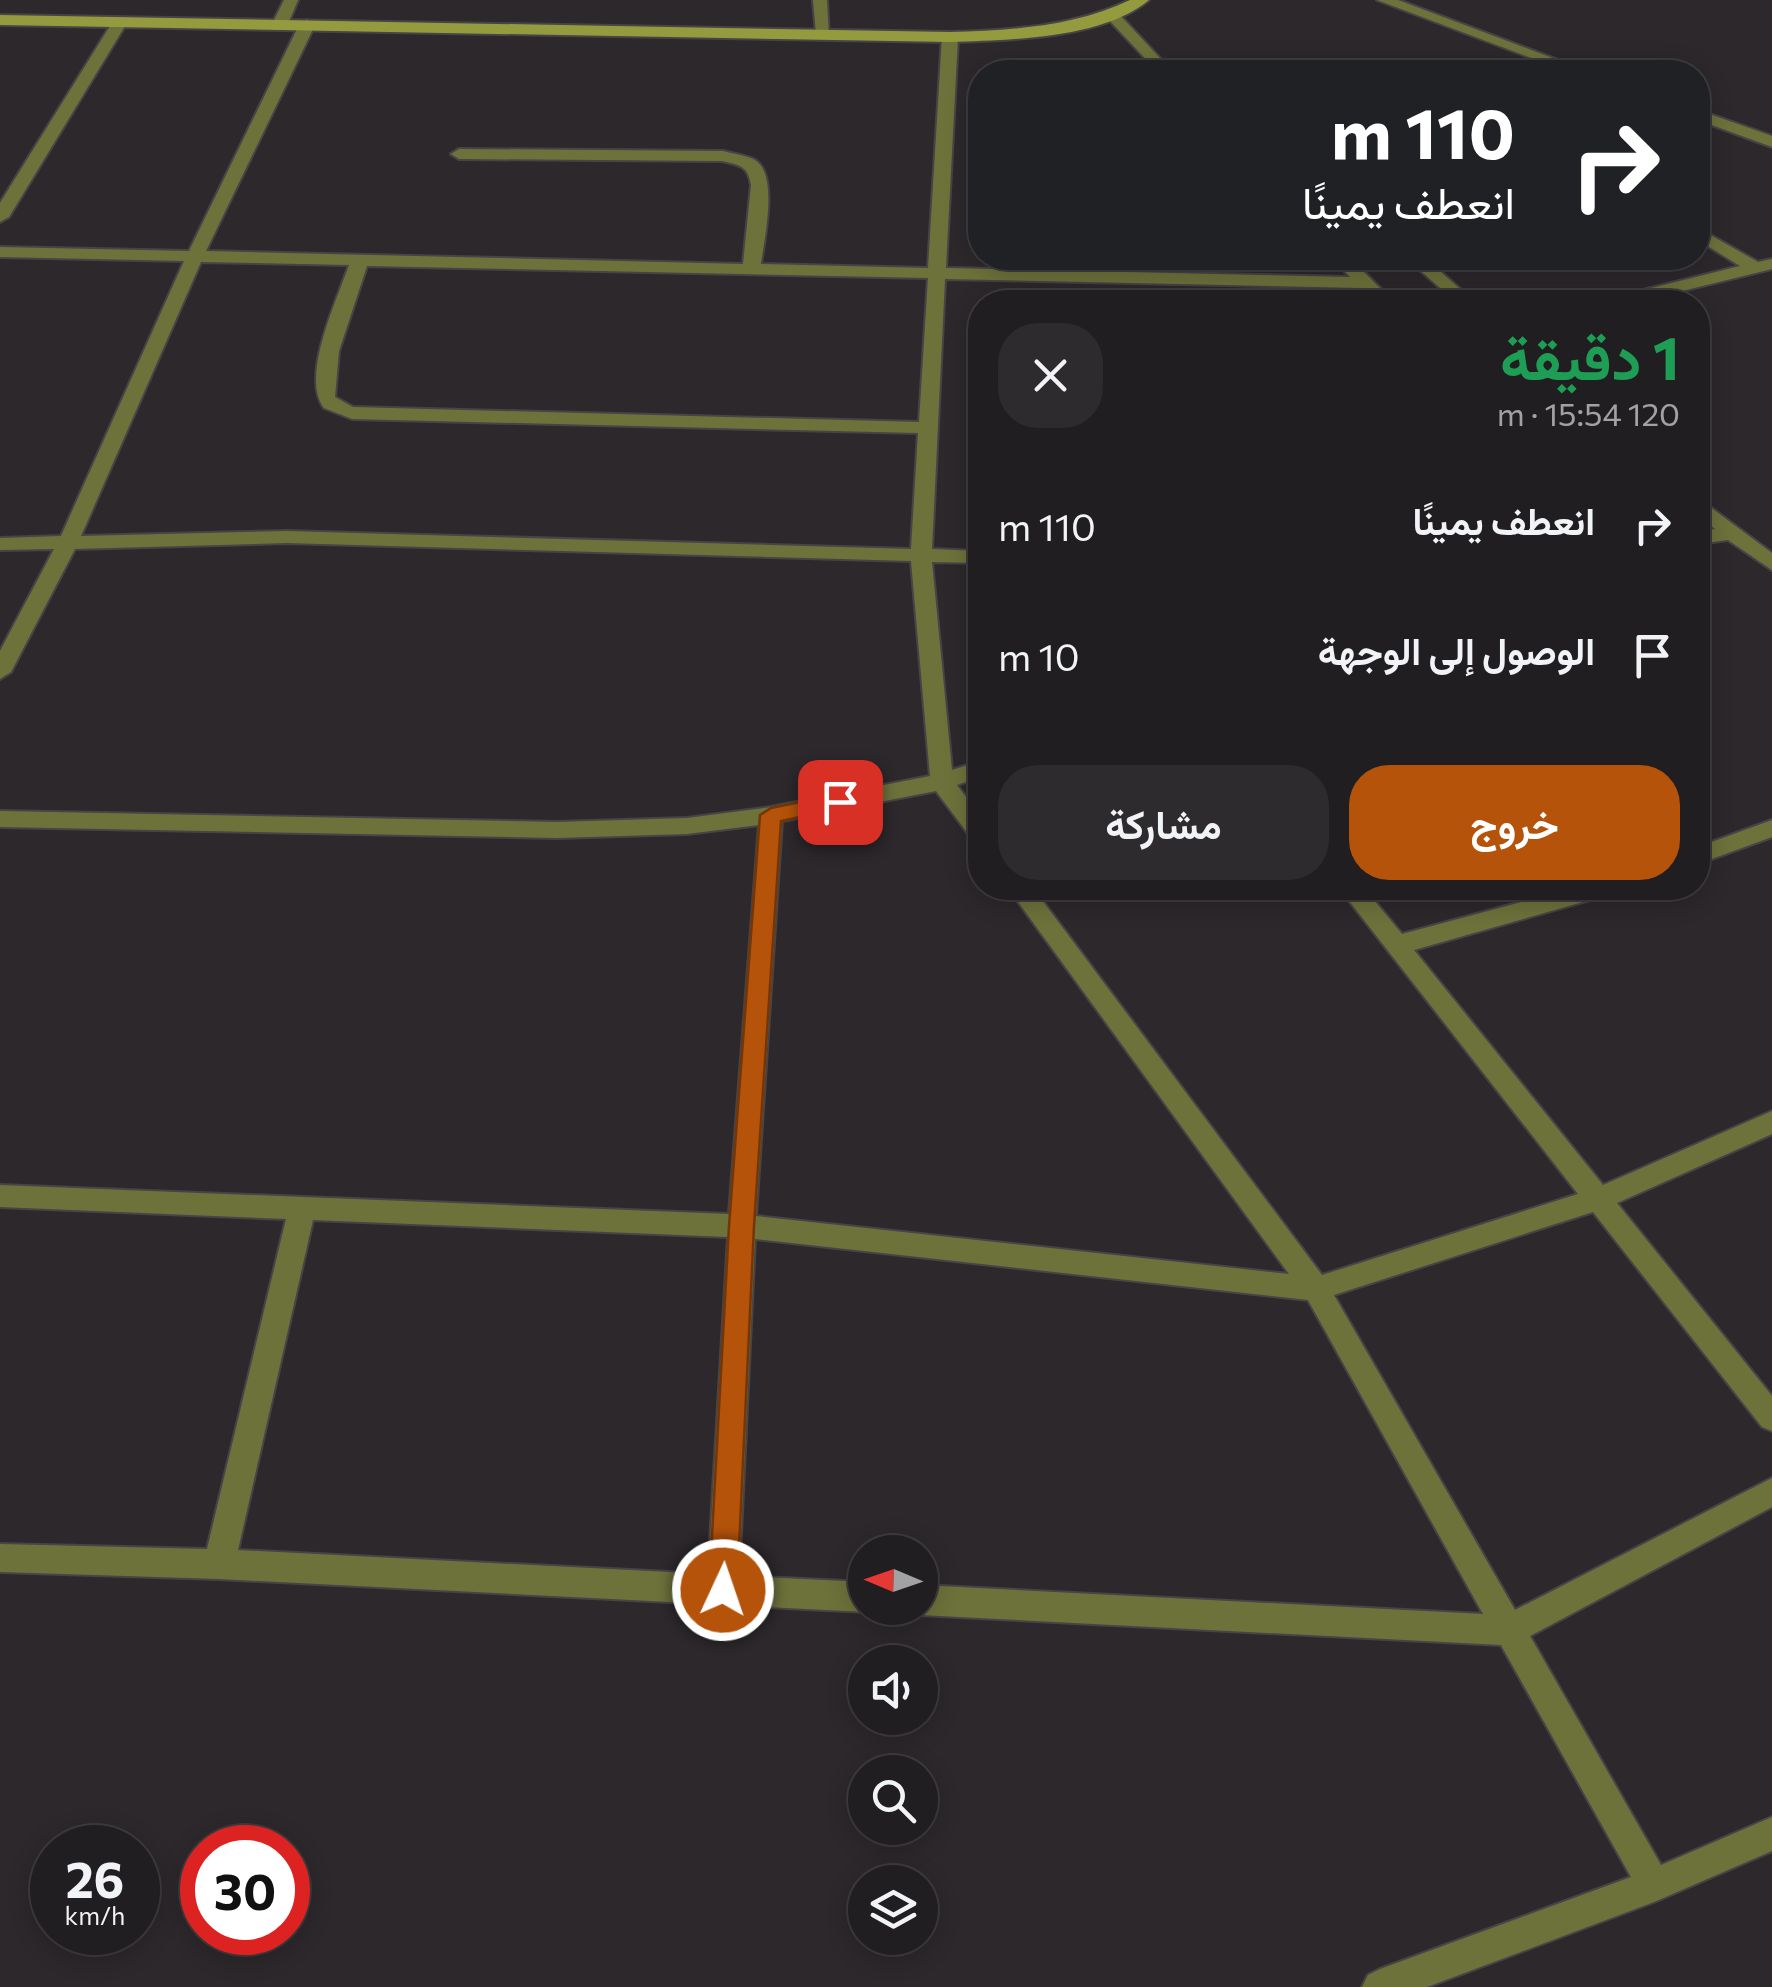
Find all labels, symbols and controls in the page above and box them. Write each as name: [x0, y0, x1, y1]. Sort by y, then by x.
text: 110 m: [1331, 88, 1515, 173]
icon: right: [1550, 100, 1680, 230]
text: انعطف يمينًا: [1302, 173, 1515, 228]
text: 1 دقيقة: [1500, 319, 1680, 392]
button: close: [998, 323, 1103, 428]
text: 120 m · 15:54: [1497, 393, 1680, 433]
text: انعطف يمينًا: [1413, 496, 1595, 543]
icon: right: [1625, 498, 1680, 553]
text: 110 m: [998, 502, 1096, 549]
text: الوصول إلى الوجهة: [1318, 626, 1595, 673]
icon: arrive: [1625, 628, 1680, 683]
text: 10 m: [998, 632, 1079, 679]
pin: [798, 760, 883, 845]
button: مشاركة: [998, 765, 1329, 880]
button: خروج: [1349, 765, 1680, 880]
icon: arrive: [813, 775, 868, 830]
north arrow: [848, 1535, 938, 1625]
map controls: [848, 1535, 938, 1955]
position arrow: [671, 1538, 775, 1642]
button: sound: [848, 1645, 938, 1735]
button: search: [848, 1755, 938, 1845]
speed limit sign: 30: [180, 1825, 310, 1955]
text: 26: [65, 1847, 124, 1908]
button: layers: [848, 1865, 938, 1955]
text: km/h: [65, 1900, 125, 1930]

